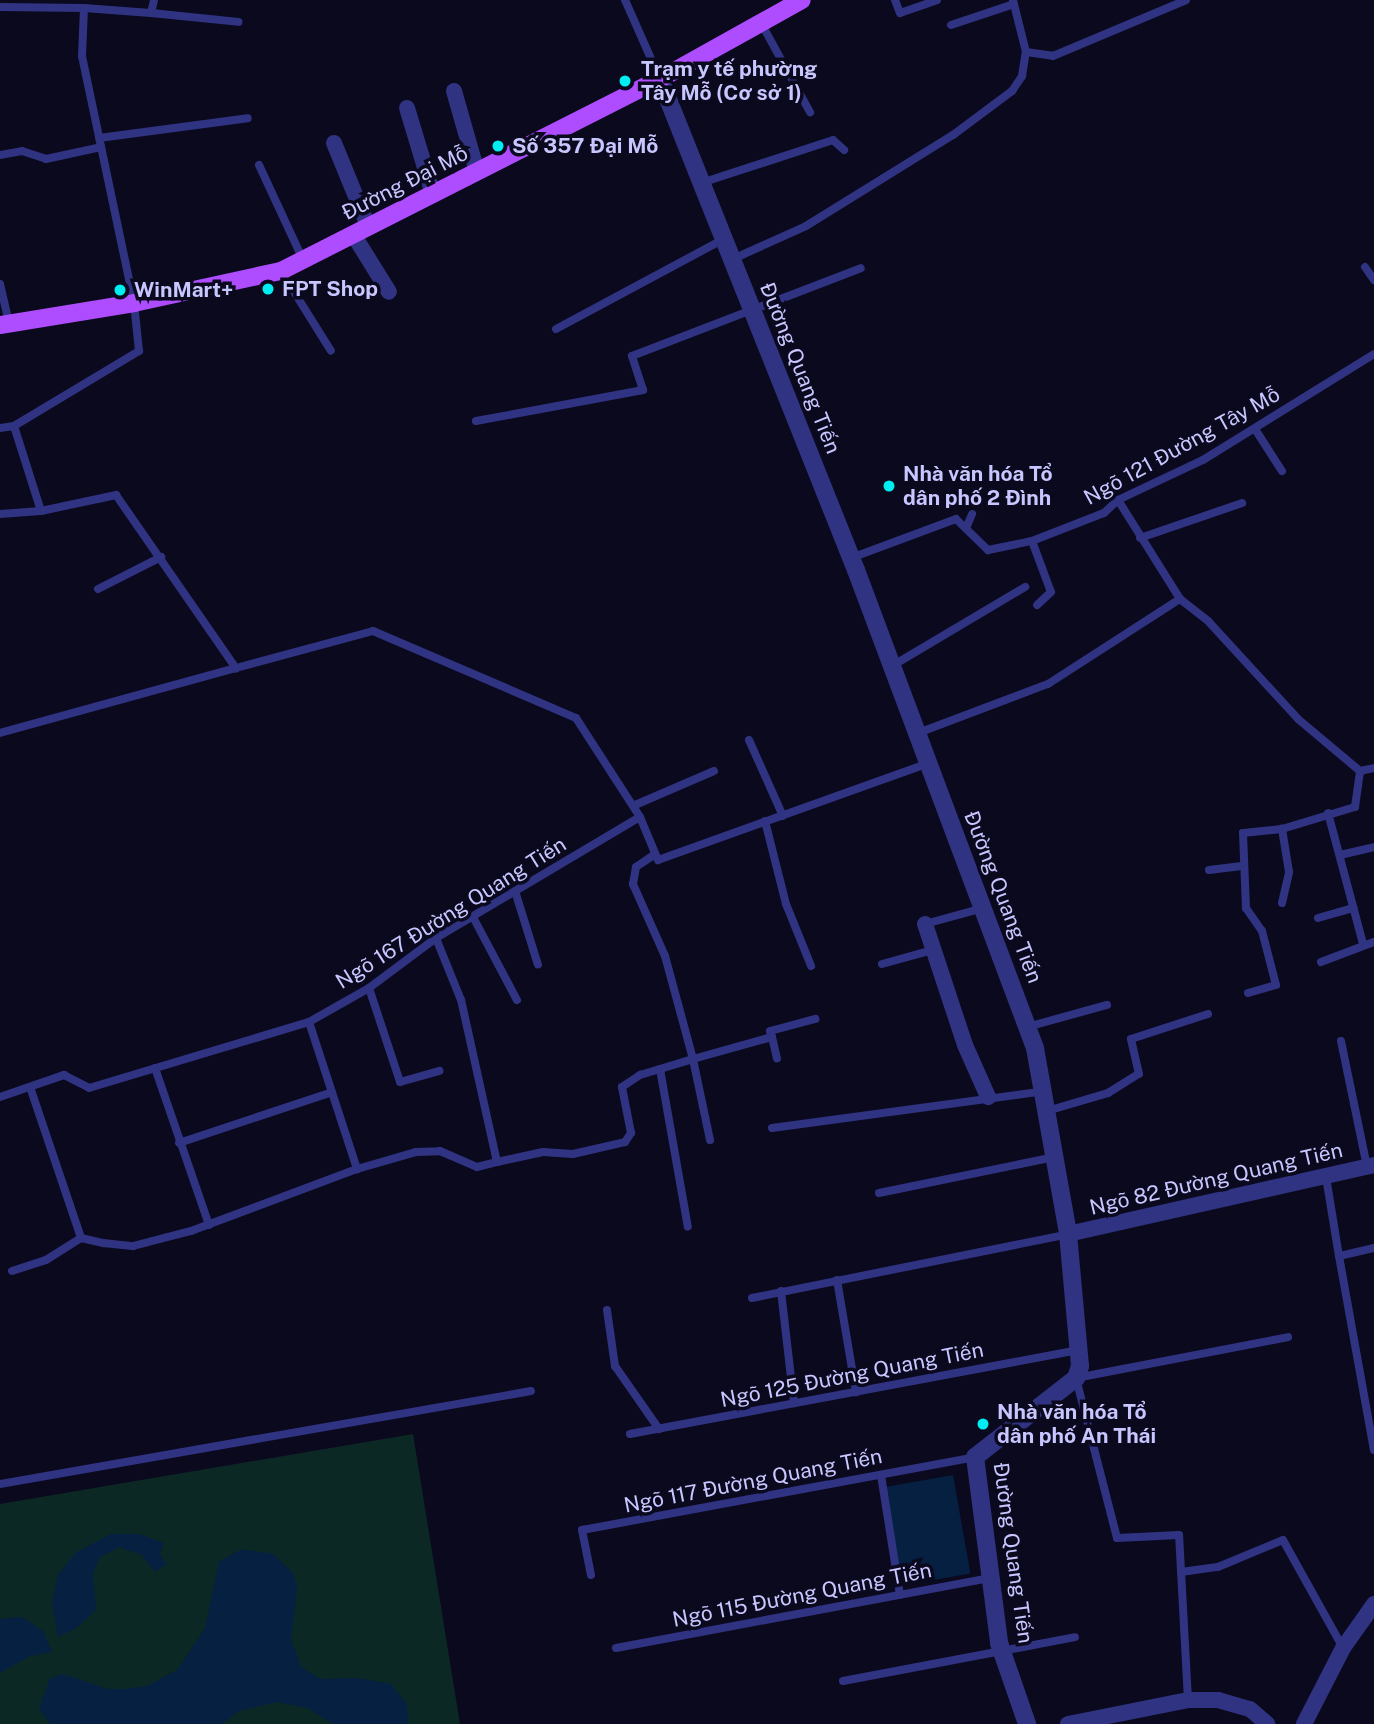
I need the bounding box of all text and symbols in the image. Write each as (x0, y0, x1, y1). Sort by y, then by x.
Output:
place label: Trạm y tế phường Tây Mỗ (Cơ sở 1) (641, 56, 818, 106)
marker: Trạm y tế phường Tây Mỗ (Cơ sở 1) (615, 71, 635, 91)
place label: Số 357 Đại Mỗ (512, 133, 658, 159)
marker: Số 357 Đại Mỗ (490, 138, 506, 154)
street label: Đường Đại Mỗ (338, 140, 472, 226)
place label: FPT Shop (282, 276, 378, 302)
place label: WinMart+ (134, 277, 233, 303)
street label: Đường Quang Tiến (754, 279, 846, 457)
marker: FPT Shop (260, 281, 276, 297)
marker: WinMart+ (112, 282, 128, 298)
street label: Ngõ 121 Đường Tây Mỗ (1080, 382, 1284, 510)
place label: Nhà văn hóa Tổ dân phố 2 Đình (903, 461, 1053, 511)
marker: Nhà văn hóa Tổ dân phố 2 Đình (881, 478, 897, 494)
street label: Đường Quang Tiến (959, 807, 1047, 987)
street label: Ngõ 167 Đường Quang Tiến (331, 832, 571, 994)
street label: Ngõ 82 Đường Quang Tiến (1087, 1138, 1345, 1220)
street label: Ngõ 125 Đường Quang Tiến (718, 1337, 986, 1413)
place label: Nhà văn hóa Tổ dân phố An Thái (997, 1399, 1156, 1449)
marker: Nhà văn hóa Tổ dân phố An Thái (975, 1416, 991, 1432)
street label: Ngõ 117 Đường Quang Tiến (622, 1444, 884, 1518)
street label: Đường Quang Tiến (988, 1461, 1038, 1645)
street label: Ngõ 115 Đường Quang Tiến (670, 1557, 934, 1633)

